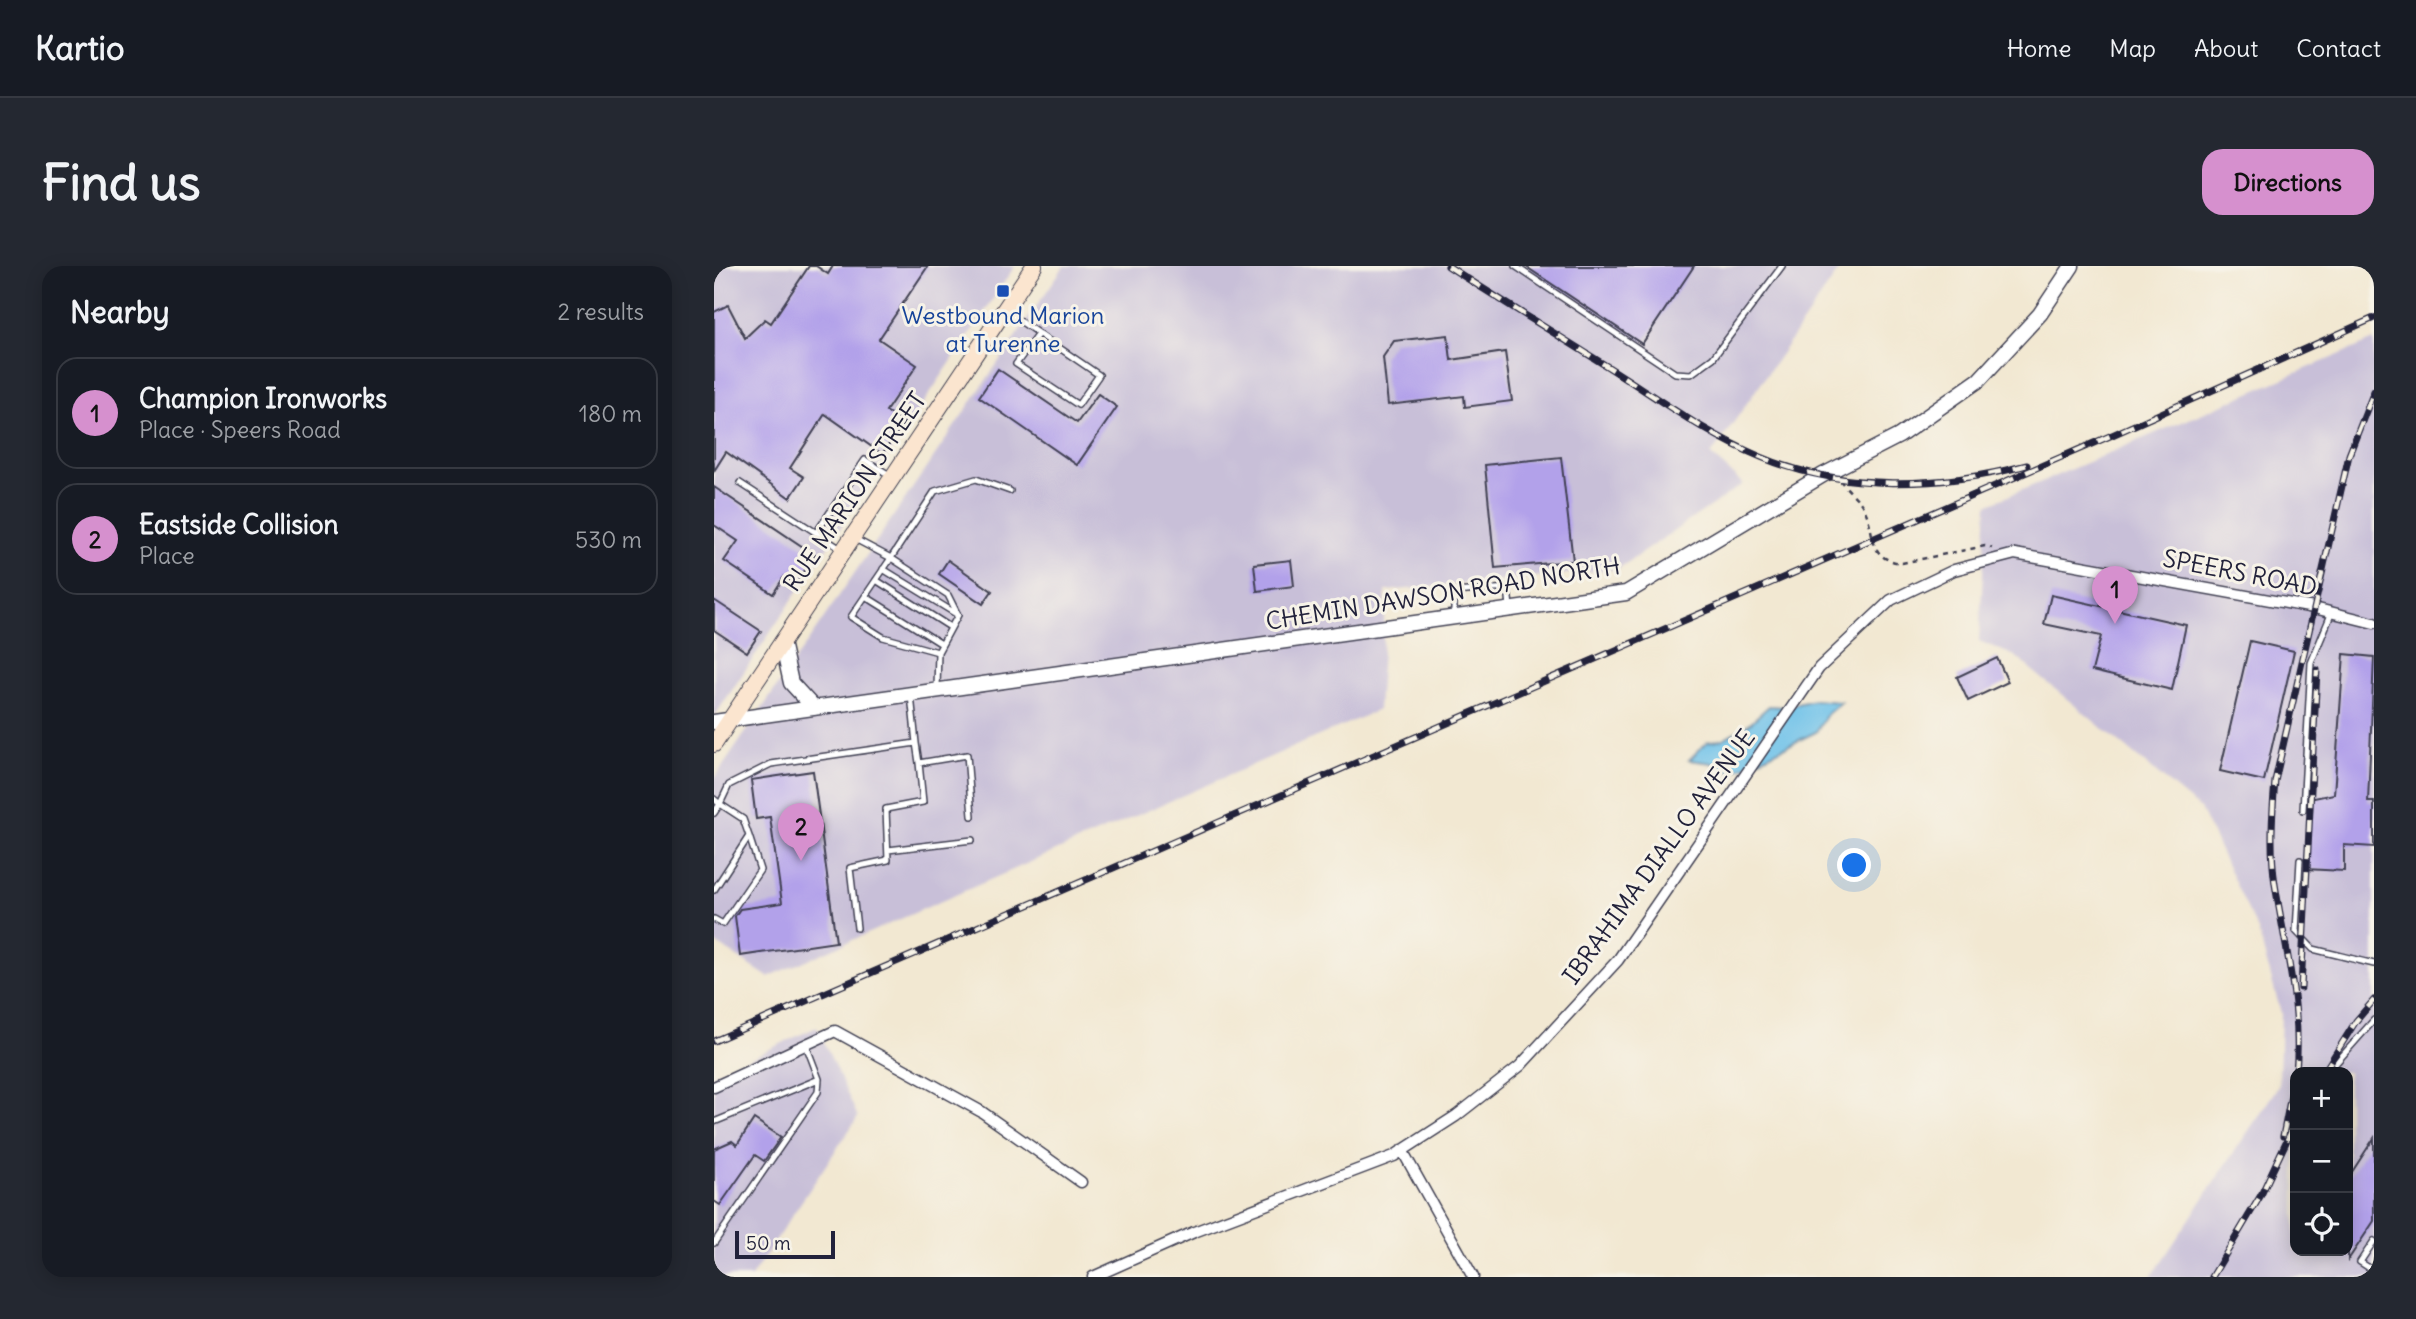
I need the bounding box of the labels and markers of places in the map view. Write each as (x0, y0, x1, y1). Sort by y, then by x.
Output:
marker: Westbound Marion at Turenne (995, 283, 1011, 299)
place label: Westbound Marion at Turenne (902, 300, 1105, 358)
pin: 1 (2092, 566, 2138, 624)
pin: 2 (778, 803, 824, 861)

